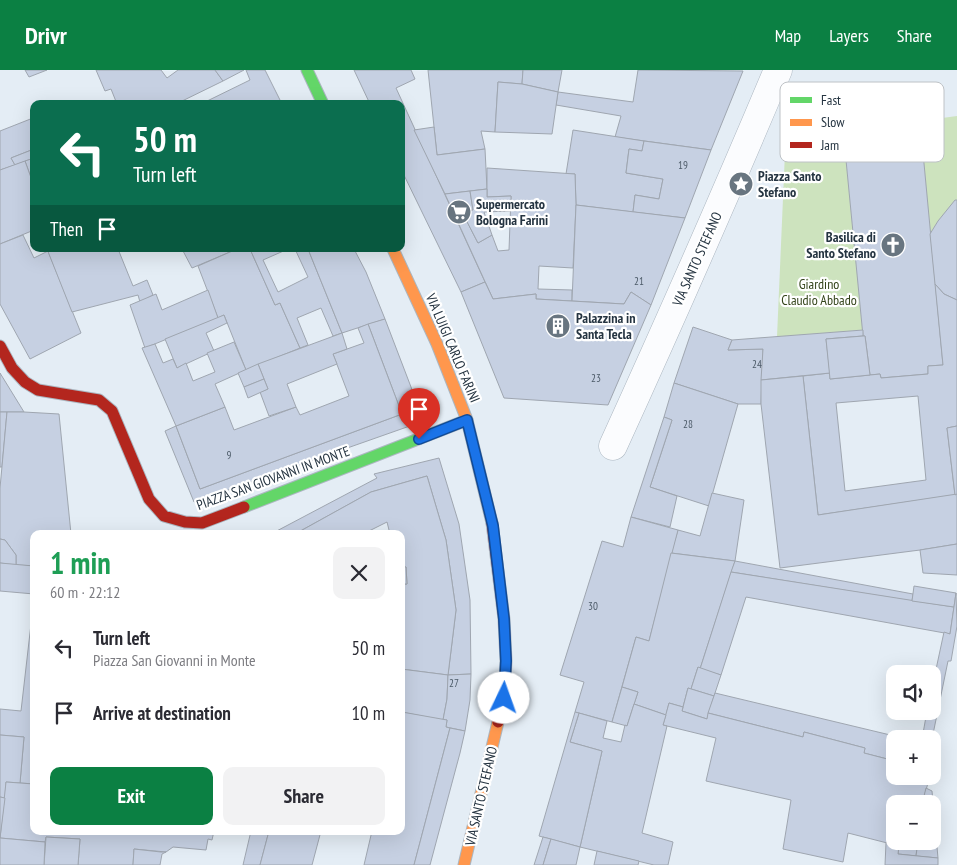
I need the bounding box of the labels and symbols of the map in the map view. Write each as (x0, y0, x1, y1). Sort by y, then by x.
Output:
legend (780, 82, 944, 162)
text: Fast (821, 91, 841, 109)
text: Slow (821, 113, 845, 131)
text: Jam (820, 136, 839, 154)
house number: 19 (678, 158, 688, 172)
place label: Piazza Santo Stefano (758, 167, 821, 201)
place icon: Piazza Santo Stefano (728, 171, 754, 197)
place label: Supermercato Bologna Farini (476, 195, 548, 229)
supermarket icon: Supermercato Bologna Farini (446, 199, 472, 225)
street label: VIA SANTO STEFANO (668, 209, 726, 310)
place label: Basilica di Santo Stefano (806, 228, 876, 262)
church icon: Basilica di Santo Stefano (880, 232, 906, 258)
house number: 21 (634, 274, 644, 288)
park label: Giardino Claudio Abbado (781, 275, 857, 309)
street label: VIA LUIGI CARLO FARINI (422, 290, 484, 405)
place label: Palazzina in Santa Tecla (576, 309, 636, 343)
building icon: Palazzina in Santa Tecla (545, 313, 571, 339)
house number: 24 (752, 357, 762, 371)
house number: 23 (591, 371, 601, 385)
pin (398, 388, 440, 439)
house number: 28 (683, 417, 693, 431)
street label: PIAZZA SAN GIOVANNI IN MONTE (194, 442, 352, 514)
house number: 9 (227, 448, 232, 462)
house number: 30 (588, 599, 598, 613)
position arrow (477, 671, 529, 723)
house number: 27 (449, 676, 459, 690)
street label: VIA SANTO STEFANO (461, 744, 501, 848)

